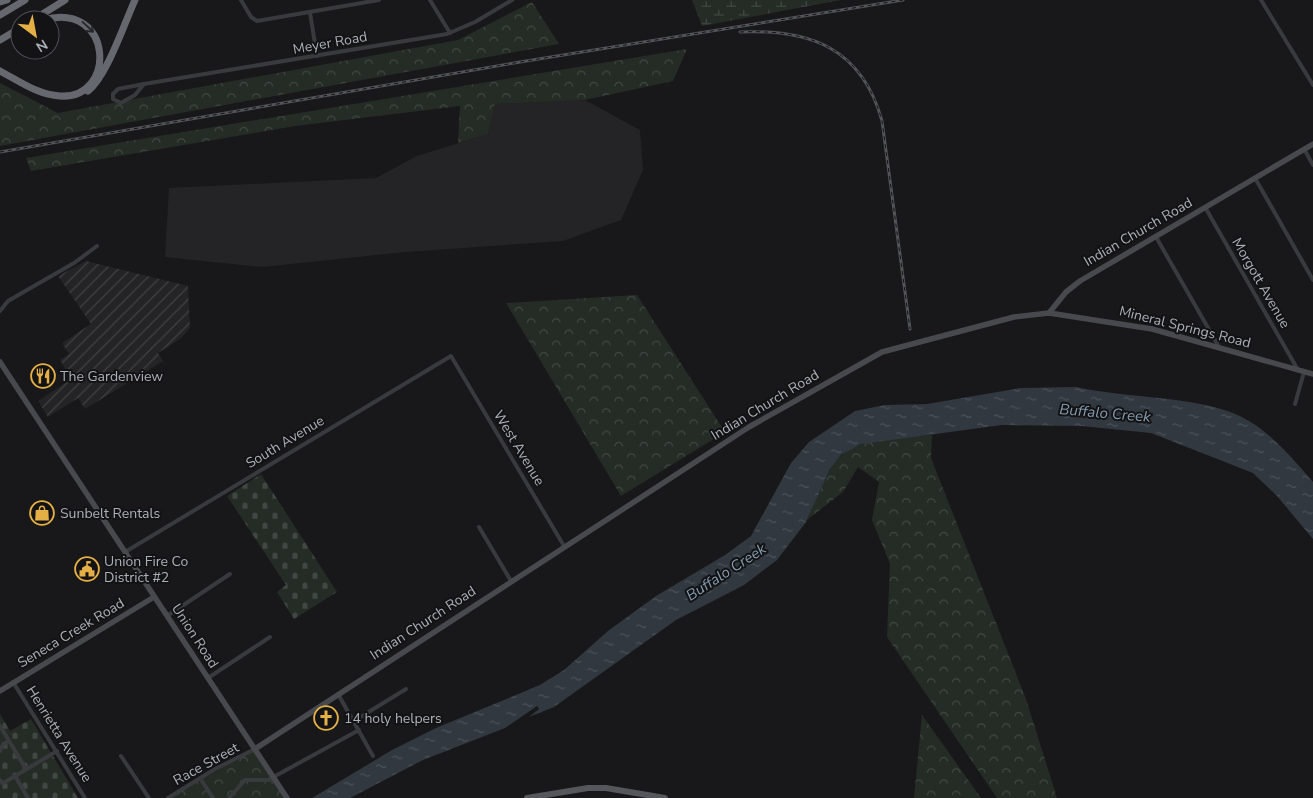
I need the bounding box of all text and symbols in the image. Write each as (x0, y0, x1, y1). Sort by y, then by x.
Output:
north arrow (10, 10, 60, 60)
one-way arrow (81, 22, 94, 33)
street label: Meyer Road (291, 27, 369, 59)
text: N (32, 35, 51, 56)
street label: Indian Church Road (1080, 193, 1196, 271)
street label: Morgott Avenue (1227, 234, 1295, 332)
street label: Mineral Springs Road (1117, 301, 1253, 353)
restaurant icon: The Gardenview (30, 363, 56, 389)
street label: Indian Church Road (708, 365, 822, 445)
place label: The Gardenview (60, 367, 163, 386)
water label: Buffalo Creek (1059, 399, 1152, 427)
street label: West Avenue (489, 407, 549, 489)
street label: South Avenue (242, 411, 328, 473)
shop icon: Sunbelt Rentals (29, 500, 55, 526)
place label: Sunbelt Rentals (60, 504, 161, 523)
water label: Buffalo Creek (682, 538, 770, 605)
place label: Union Fire Co District #2 (104, 552, 189, 587)
public building icon: Union Fire Co District #2 (74, 556, 100, 582)
street label: Indian Church Road (366, 582, 480, 664)
street label: Seneca Creek Road (14, 594, 128, 672)
street label: Union Road (167, 600, 223, 672)
street label: Henrietta Avenue (22, 682, 96, 786)
church icon: 14 holy helpers (313, 705, 339, 731)
place label: 14 holy helpers (344, 709, 442, 728)
street label: Race Street (170, 738, 242, 790)

